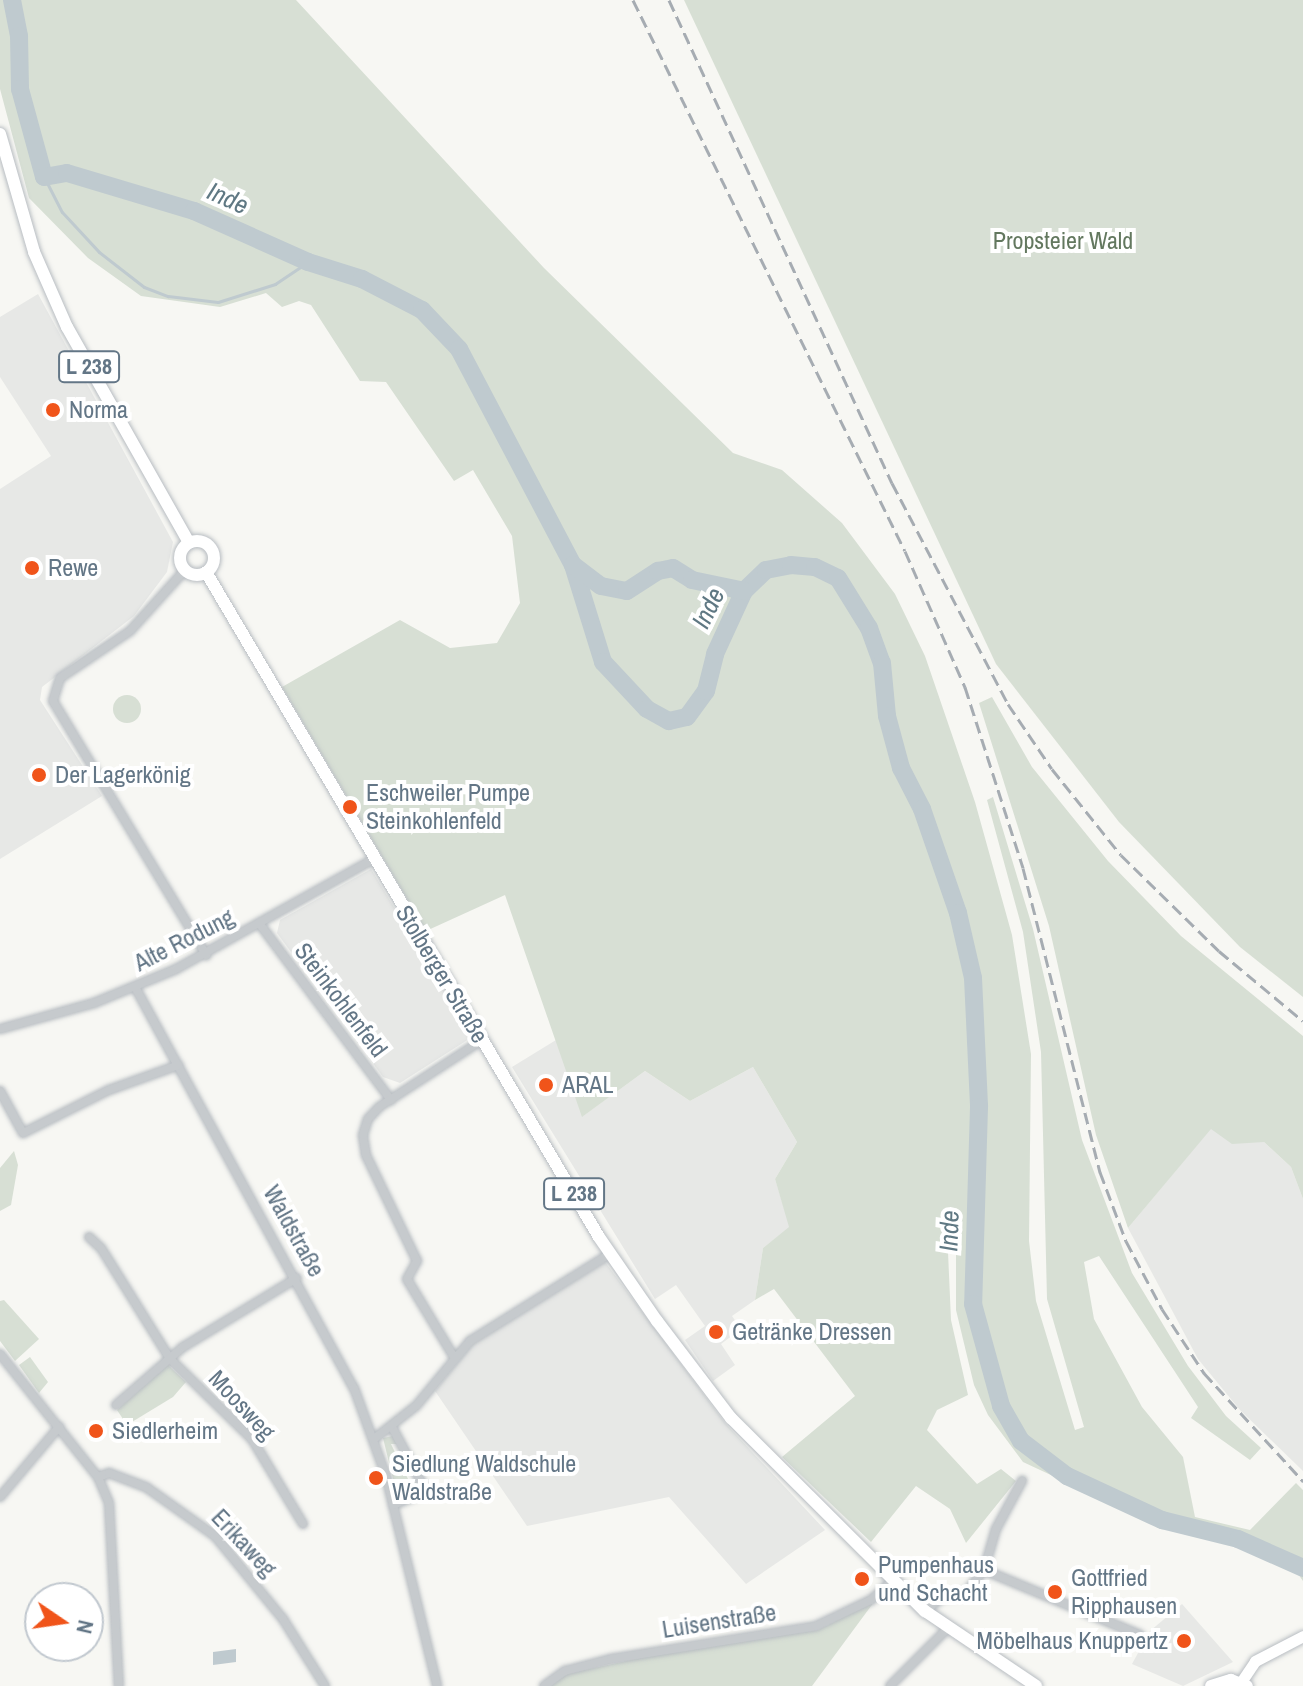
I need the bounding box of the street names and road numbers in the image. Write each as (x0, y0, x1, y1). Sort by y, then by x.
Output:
road number: L 238 (57, 349, 121, 385)
street label: Stolberger Straße (390, 900, 494, 1048)
street label: Alte Rodung (129, 903, 239, 977)
street label: Steinkohlenfeld (289, 937, 393, 1063)
road number: L 238 (542, 1176, 606, 1212)
street label: Waldstraße (257, 1180, 331, 1282)
street label: Moosweg (203, 1364, 281, 1446)
street label: Erikaweg (205, 1503, 283, 1583)
street label: Luisenstraße (660, 1598, 778, 1644)

